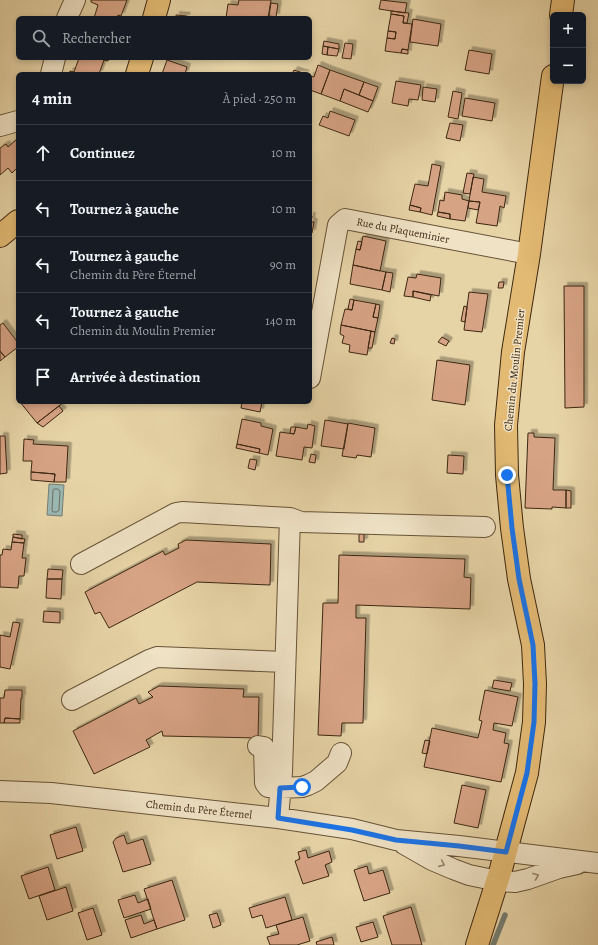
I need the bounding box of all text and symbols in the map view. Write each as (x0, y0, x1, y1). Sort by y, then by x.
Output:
map controls (550, 12, 586, 84)
button: + (550, 12, 586, 48)
search box (16, 16, 312, 60)
icon: search (30, 27, 52, 49)
text: Rechercher (62, 28, 131, 48)
button: − (550, 48, 586, 84)
text: 4 min (32, 87, 72, 110)
text: À pied · 250 m (223, 90, 296, 107)
icon: ahead (32, 142, 54, 164)
text: Continuez (70, 143, 135, 163)
text: 10 m (271, 144, 296, 161)
icon: left (32, 198, 54, 220)
text: Tournez à gauche (70, 199, 179, 219)
text: 10 m (271, 200, 296, 217)
street label: Rue du Plaqueminier (355, 214, 451, 247)
text: Tournez à gauche (70, 246, 179, 266)
icon: left (32, 254, 54, 276)
text: 90 m (270, 256, 296, 273)
text: Chemin du Père Éternel (70, 266, 196, 283)
text: Tournez à gauche (70, 302, 179, 322)
street label: Chemin du Moulin Premier (501, 308, 528, 432)
icon: left (32, 310, 54, 332)
text: 140 m (265, 312, 296, 329)
text: Chemin du Moulin Premier (70, 322, 215, 339)
icon: arrive (32, 366, 54, 388)
text: Arrivée à destination (70, 367, 201, 387)
route end (498, 466, 516, 484)
route start (293, 778, 311, 796)
street label: Chemin du Père Éternel (145, 796, 253, 823)
one-way arrow (439, 860, 446, 868)
one-way arrow (532, 873, 539, 881)

